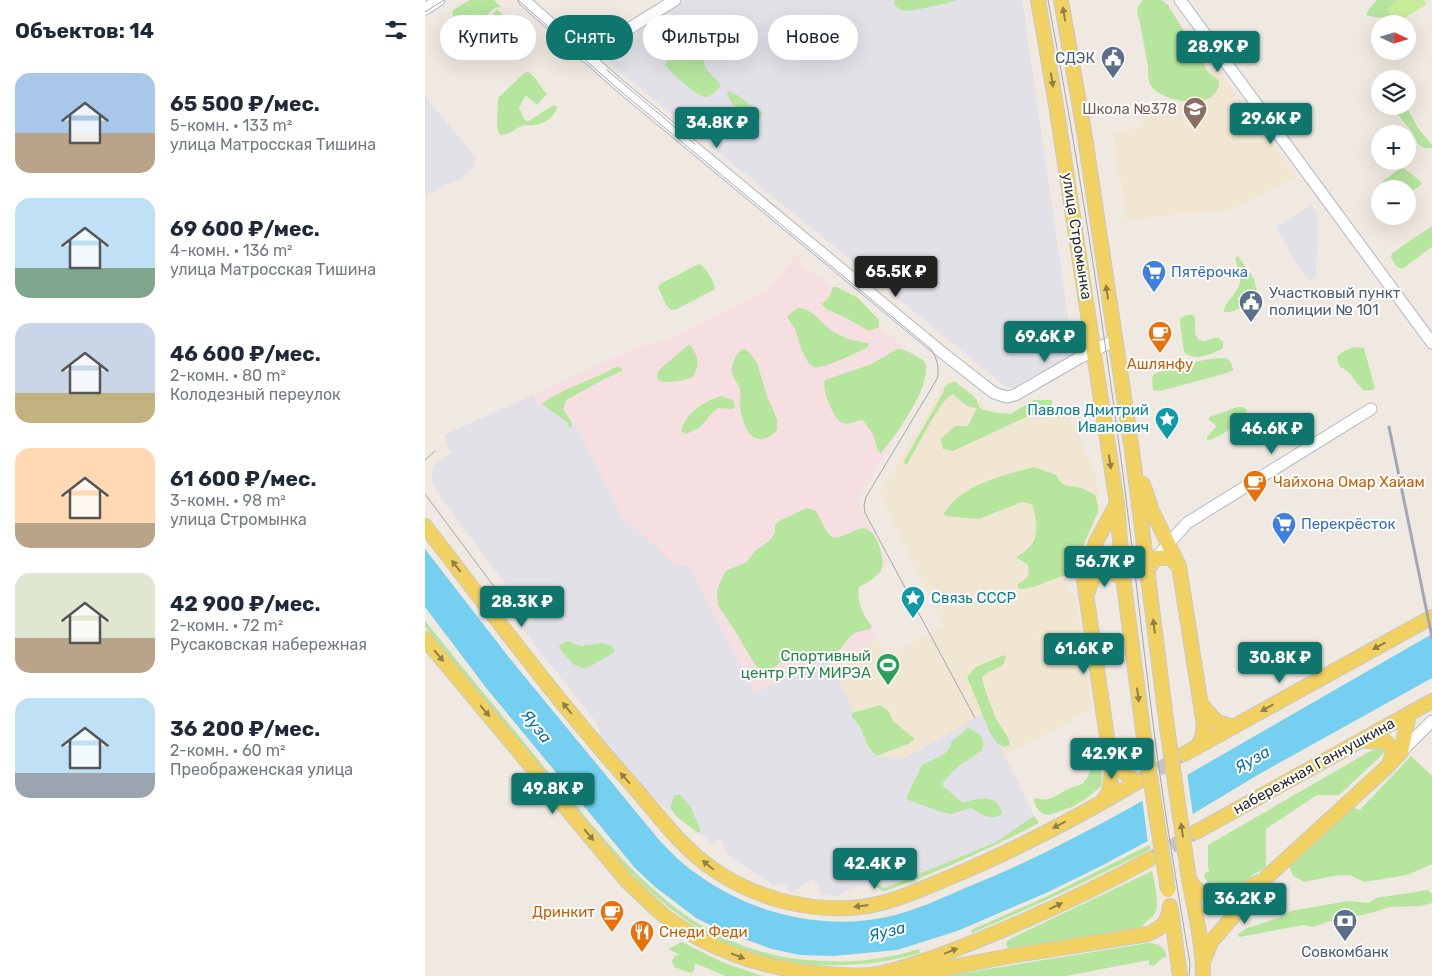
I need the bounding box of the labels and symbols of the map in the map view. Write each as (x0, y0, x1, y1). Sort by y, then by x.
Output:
one-way arrow (1059, 6, 1067, 22)
north arrow (1371, 15, 1416, 60)
pin: 28.9K ₽ (1172, 30, 1264, 73)
public building icon: СДЭК (1100, 45, 1126, 79)
place label: СДЭК (1055, 49, 1095, 67)
one-way arrow (1049, 72, 1057, 88)
school or university icon: Школа №378 (1182, 96, 1208, 130)
place label: Школа №378 (1082, 100, 1177, 118)
pin: 29.6K ₽ (1225, 102, 1317, 145)
pin: 34.8K ₽ (671, 106, 763, 149)
street label: улица Стромынка (1058, 171, 1096, 301)
pin: 65.5K ₽ (850, 256, 942, 298)
supermarket icon: Пятёрочка (1141, 259, 1167, 293)
place label: Пятёрочка (1171, 263, 1248, 281)
one-way arrow (1103, 283, 1111, 299)
place label: Участковый пункт полиции № 101 (1269, 284, 1401, 319)
public building icon: Участковый пункт полиции № 101 (1238, 289, 1264, 323)
pin: 69.6K ₽ (999, 320, 1091, 363)
cafe icon: Ашлянфу (1147, 320, 1173, 354)
place label: Ашлянфу (1127, 355, 1193, 373)
place label: Павлов Дмитрий Иванович (1027, 401, 1149, 436)
place icon: Павлов Дмитрий Иванович (1154, 406, 1180, 440)
pin: 46.6K ₽ (1226, 412, 1318, 455)
one-way arrow (1107, 455, 1115, 471)
cafe icon: Чайхона Омар Хайам (1242, 469, 1268, 503)
place label: Чайхона Омар Хайам (1273, 473, 1425, 491)
supermarket icon: Перекрёсток (1271, 511, 1297, 545)
place label: Перекрёсток (1301, 515, 1395, 533)
pin: 56.7K ₽ (1059, 546, 1151, 588)
one-way arrow (451, 559, 461, 573)
place icon: Связь СССР (900, 585, 926, 619)
pin: 28.3K ₽ (476, 586, 568, 628)
place label: Связь СССР (931, 589, 1016, 607)
one-way arrow (1150, 618, 1158, 634)
pin: 61.6K ₽ (1038, 632, 1130, 675)
one-way arrow (1372, 641, 1386, 650)
pin: 30.8K ₽ (1234, 642, 1326, 684)
place label: Спортивный центр РТУ МИРЭА (741, 647, 871, 682)
one-way arrow (434, 650, 445, 663)
sports icon: Спортивный центр РТУ МИРЭА (875, 652, 901, 686)
one-way arrow (1134, 687, 1142, 703)
one-way arrow (561, 702, 572, 715)
one-way arrow (479, 704, 490, 717)
one-way arrow (1259, 704, 1274, 712)
water label: Яуза (518, 706, 556, 747)
street label: набережная Ганнушкина (1230, 714, 1398, 818)
pin: 42.9K ₽ (1066, 738, 1158, 780)
water label: Яуза (1231, 742, 1273, 777)
pin: 49.8K ₽ (507, 772, 599, 815)
one-way arrow (620, 772, 631, 784)
one-way arrow (1051, 821, 1066, 829)
one-way arrow (1178, 822, 1186, 838)
one-way arrow (583, 829, 594, 842)
pin: 42.4K ₽ (829, 848, 921, 890)
one-way arrow (701, 859, 714, 870)
pin: 36.2K ₽ (1199, 882, 1291, 925)
cafe icon: Дринкит (599, 899, 625, 933)
one-way arrow (852, 902, 868, 910)
one-way arrow (1049, 902, 1063, 910)
place label: Дринкит (532, 903, 595, 921)
bank icon: Совкомбанк (1332, 908, 1358, 942)
water label: Яуза (867, 918, 907, 945)
restaurant icon: Снеди Феди (629, 919, 655, 953)
place label: Снеди Феди (659, 923, 748, 941)
place label: Совкомбанк (1301, 943, 1389, 961)
one-way arrow (944, 947, 959, 955)
one-way arrow (731, 953, 746, 960)

